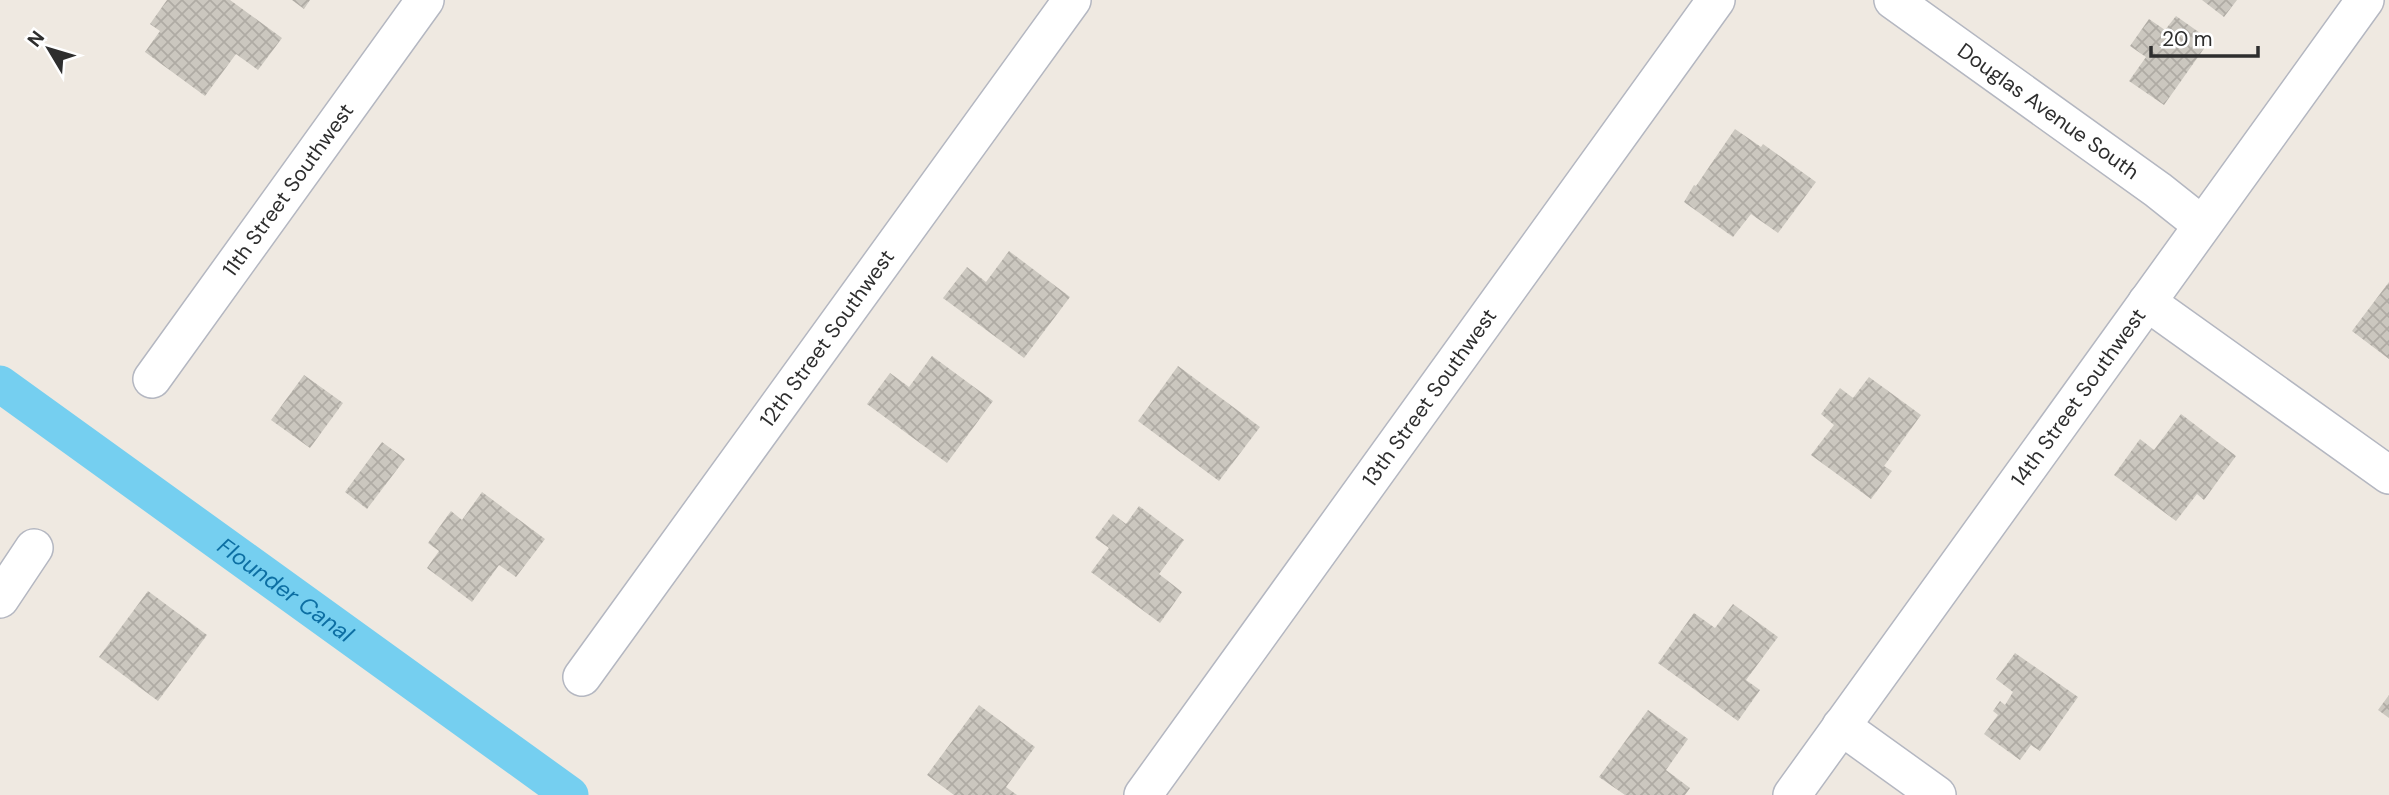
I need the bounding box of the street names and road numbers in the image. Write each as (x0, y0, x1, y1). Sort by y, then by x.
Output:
street label: Douglas Avenue South (1952, 37, 2145, 186)
street label: 11th Street Southwest (216, 98, 360, 282)
street label: 12th Street Southwest (753, 244, 901, 433)
street label: 13th Street Southwest (1356, 303, 1503, 492)
street label: 14th Street Southwest (2005, 303, 2152, 492)

